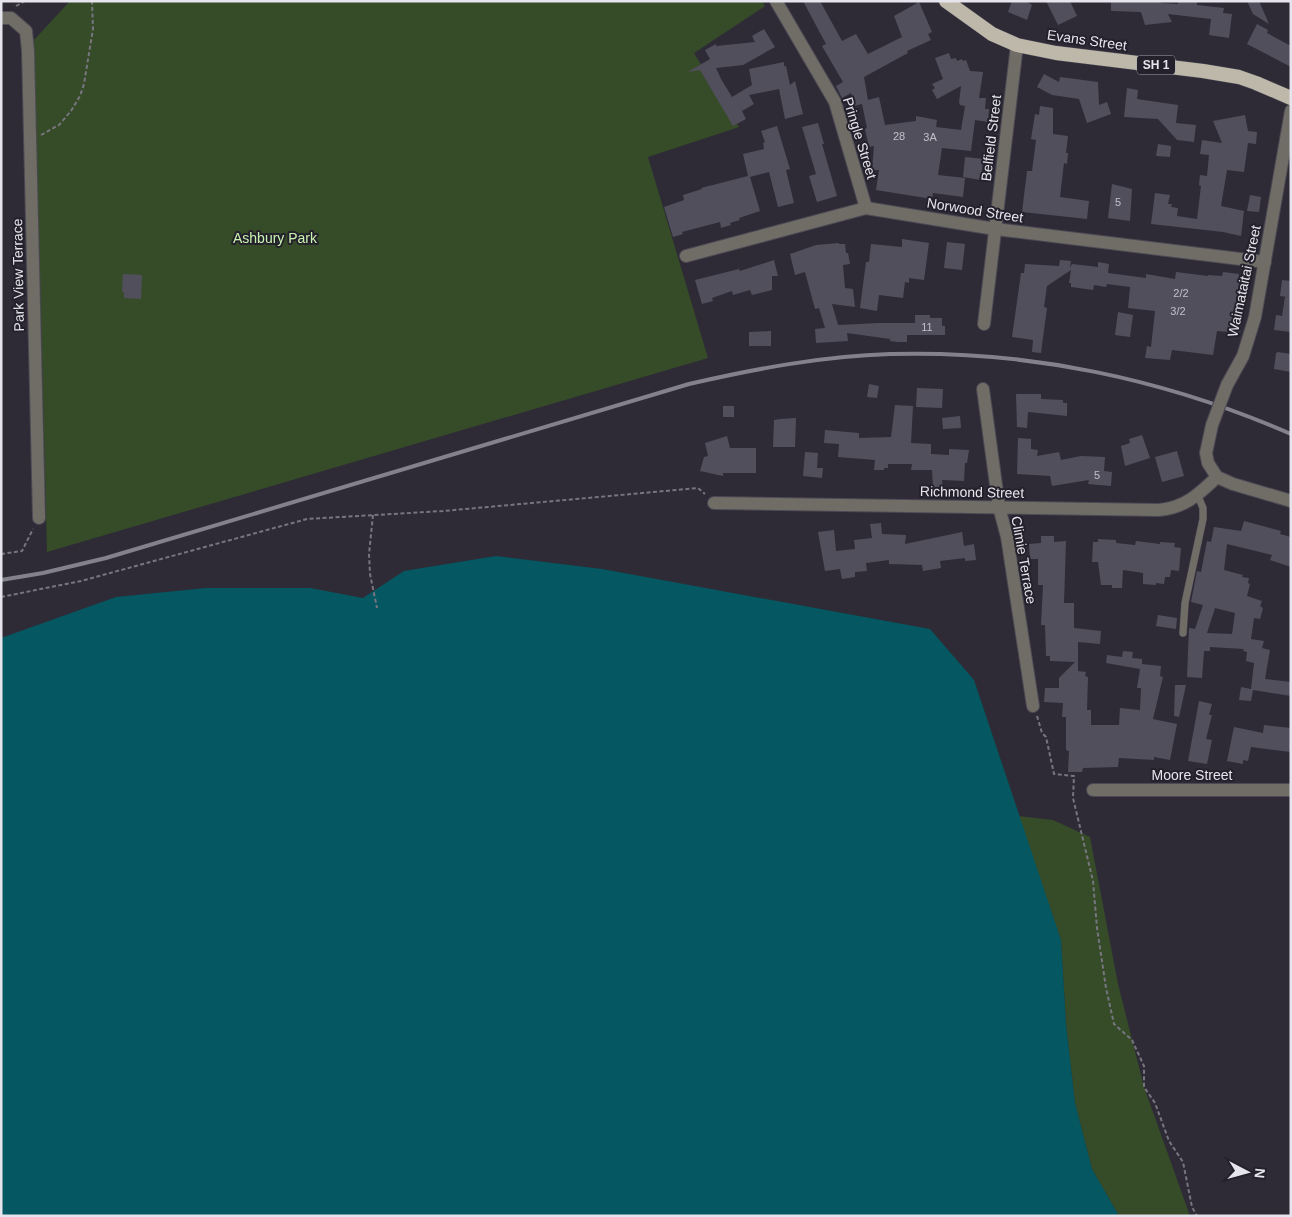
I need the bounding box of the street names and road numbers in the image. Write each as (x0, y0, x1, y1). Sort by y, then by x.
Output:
street label: Evans Street (1046, 27, 1128, 54)
road number: SH 1 (1137, 56, 1175, 74)
street label: Belfield Street (978, 94, 1004, 182)
street label: Pringle Street (840, 95, 880, 181)
street label: Norwood Street (926, 194, 1024, 226)
street label: Park View Terrace (9, 218, 27, 332)
street label: Waimataitai Street (1224, 224, 1264, 338)
street label: Richmond Street (920, 483, 1024, 501)
street label: Climie Terrace (1008, 515, 1040, 606)
street label: Moore Street (1152, 767, 1233, 783)

